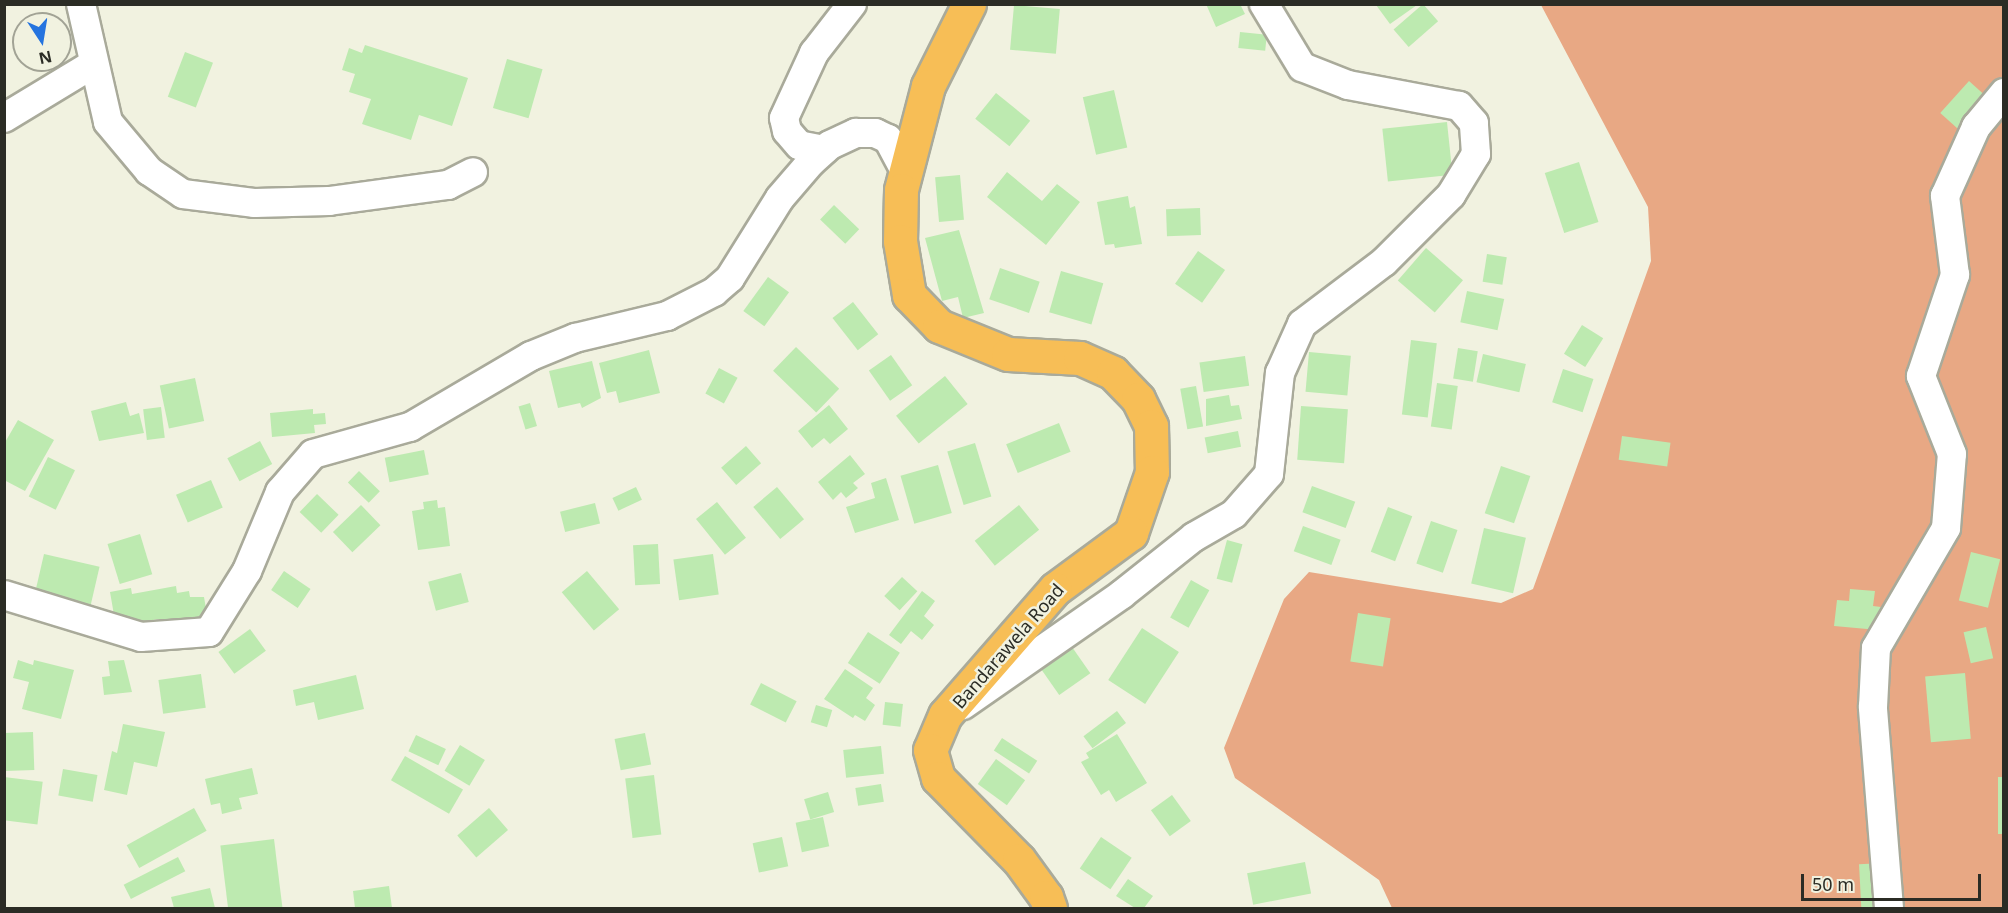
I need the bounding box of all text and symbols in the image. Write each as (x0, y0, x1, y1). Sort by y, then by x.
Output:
north arrow (12, 12, 72, 72)
text: N (37, 46, 54, 70)
street label: Bandarawela Road (948, 579, 1068, 713)
scale bar (1804, 862, 1984, 900)
text: 50 m (1812, 872, 1854, 896)

